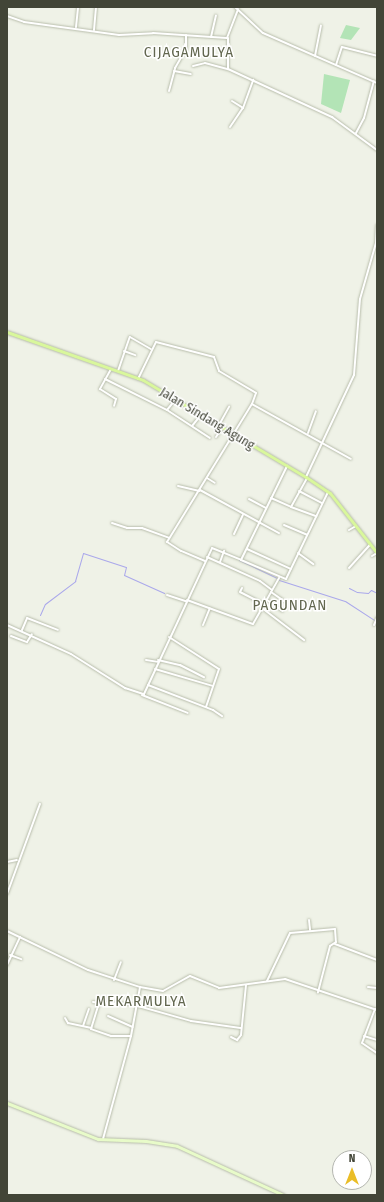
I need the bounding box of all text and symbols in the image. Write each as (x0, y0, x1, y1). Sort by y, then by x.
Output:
district label: CIJAGAMULYA (144, 44, 234, 62)
street label: Jalan Sindang Agung (157, 385, 257, 453)
district label: PAGUNDAN (253, 597, 327, 615)
district label: MEKARMULYA (95, 993, 187, 1011)
north arrow (332, 1150, 372, 1190)
text: N (349, 1152, 355, 1165)

